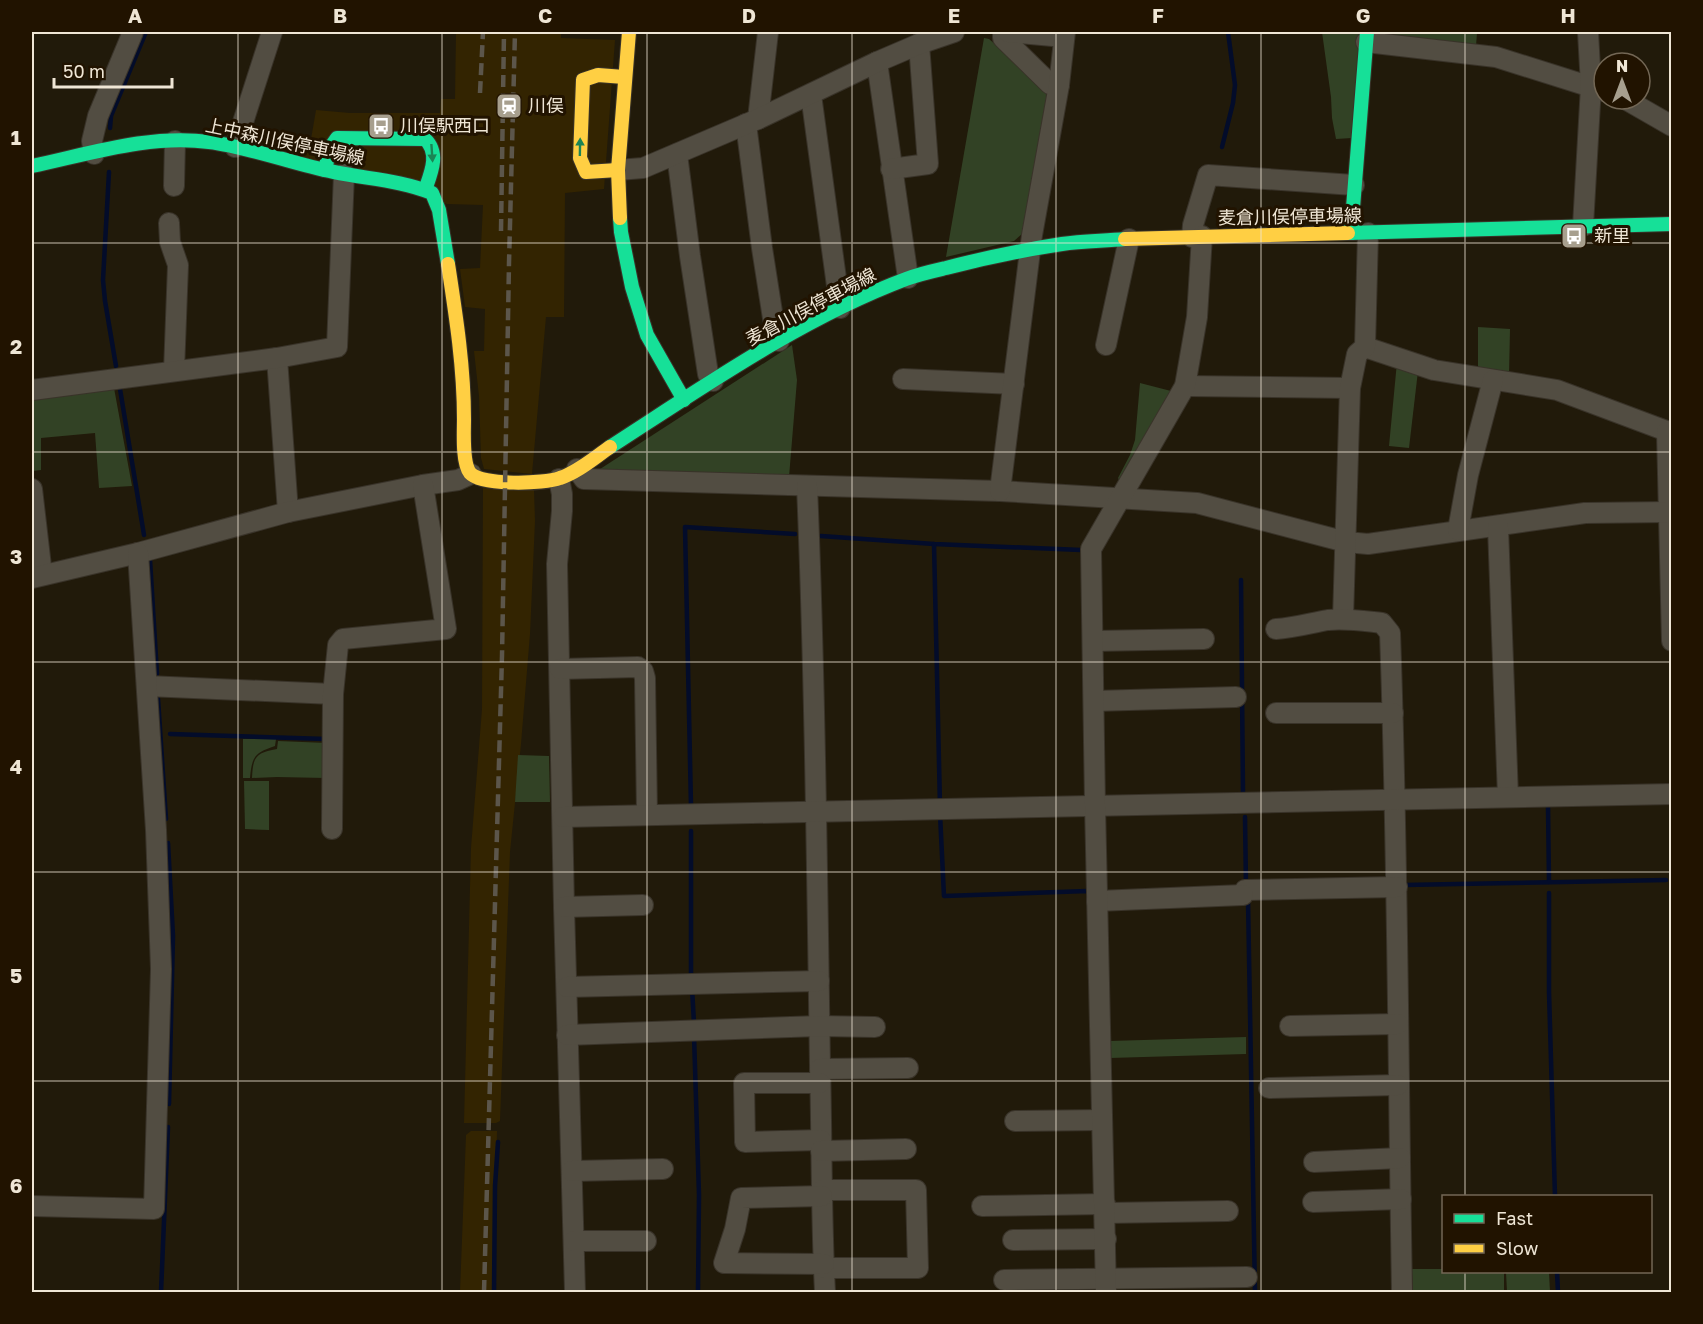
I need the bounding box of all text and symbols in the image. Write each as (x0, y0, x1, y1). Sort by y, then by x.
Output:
text: A (128, 3, 142, 27)
text: B (333, 3, 347, 27)
text: C (538, 3, 552, 27)
text: D (742, 3, 756, 27)
text: E (948, 3, 960, 27)
text: F (1152, 3, 1164, 27)
text: G (1356, 3, 1370, 27)
text: H (1560, 3, 1576, 27)
scale bar (54, 51, 172, 89)
north arrow (1592, 51, 1652, 111)
text: N (1616, 56, 1628, 76)
text: 50 m (63, 60, 105, 82)
station icon: 川俣 (494, 91, 524, 121)
place label: 川俣 (528, 94, 564, 116)
bus stop icon: 川俣駅西口 (366, 111, 396, 141)
street label: 上中森川俣停車場線 (204, 113, 367, 169)
place label: 川俣駅西口 (400, 114, 490, 136)
text: 1 (11, 125, 21, 149)
one-way arrow (576, 137, 585, 156)
one-way arrow (427, 144, 437, 163)
street label: 麦倉川俣停車場線 (1218, 204, 1362, 228)
bus stop icon: 新里 (1559, 221, 1589, 251)
place label: 新里 (1594, 224, 1630, 246)
street label: 麦倉川俣停車場線 (742, 263, 879, 350)
text: 2 (10, 334, 22, 358)
text: 3 (10, 544, 22, 568)
text: 4 (10, 754, 22, 778)
text: 5 (10, 963, 22, 987)
text: 6 (10, 1173, 22, 1197)
legend (1442, 1195, 1652, 1273)
text: Fast (1496, 1207, 1533, 1229)
text: Slow (1496, 1237, 1539, 1259)

